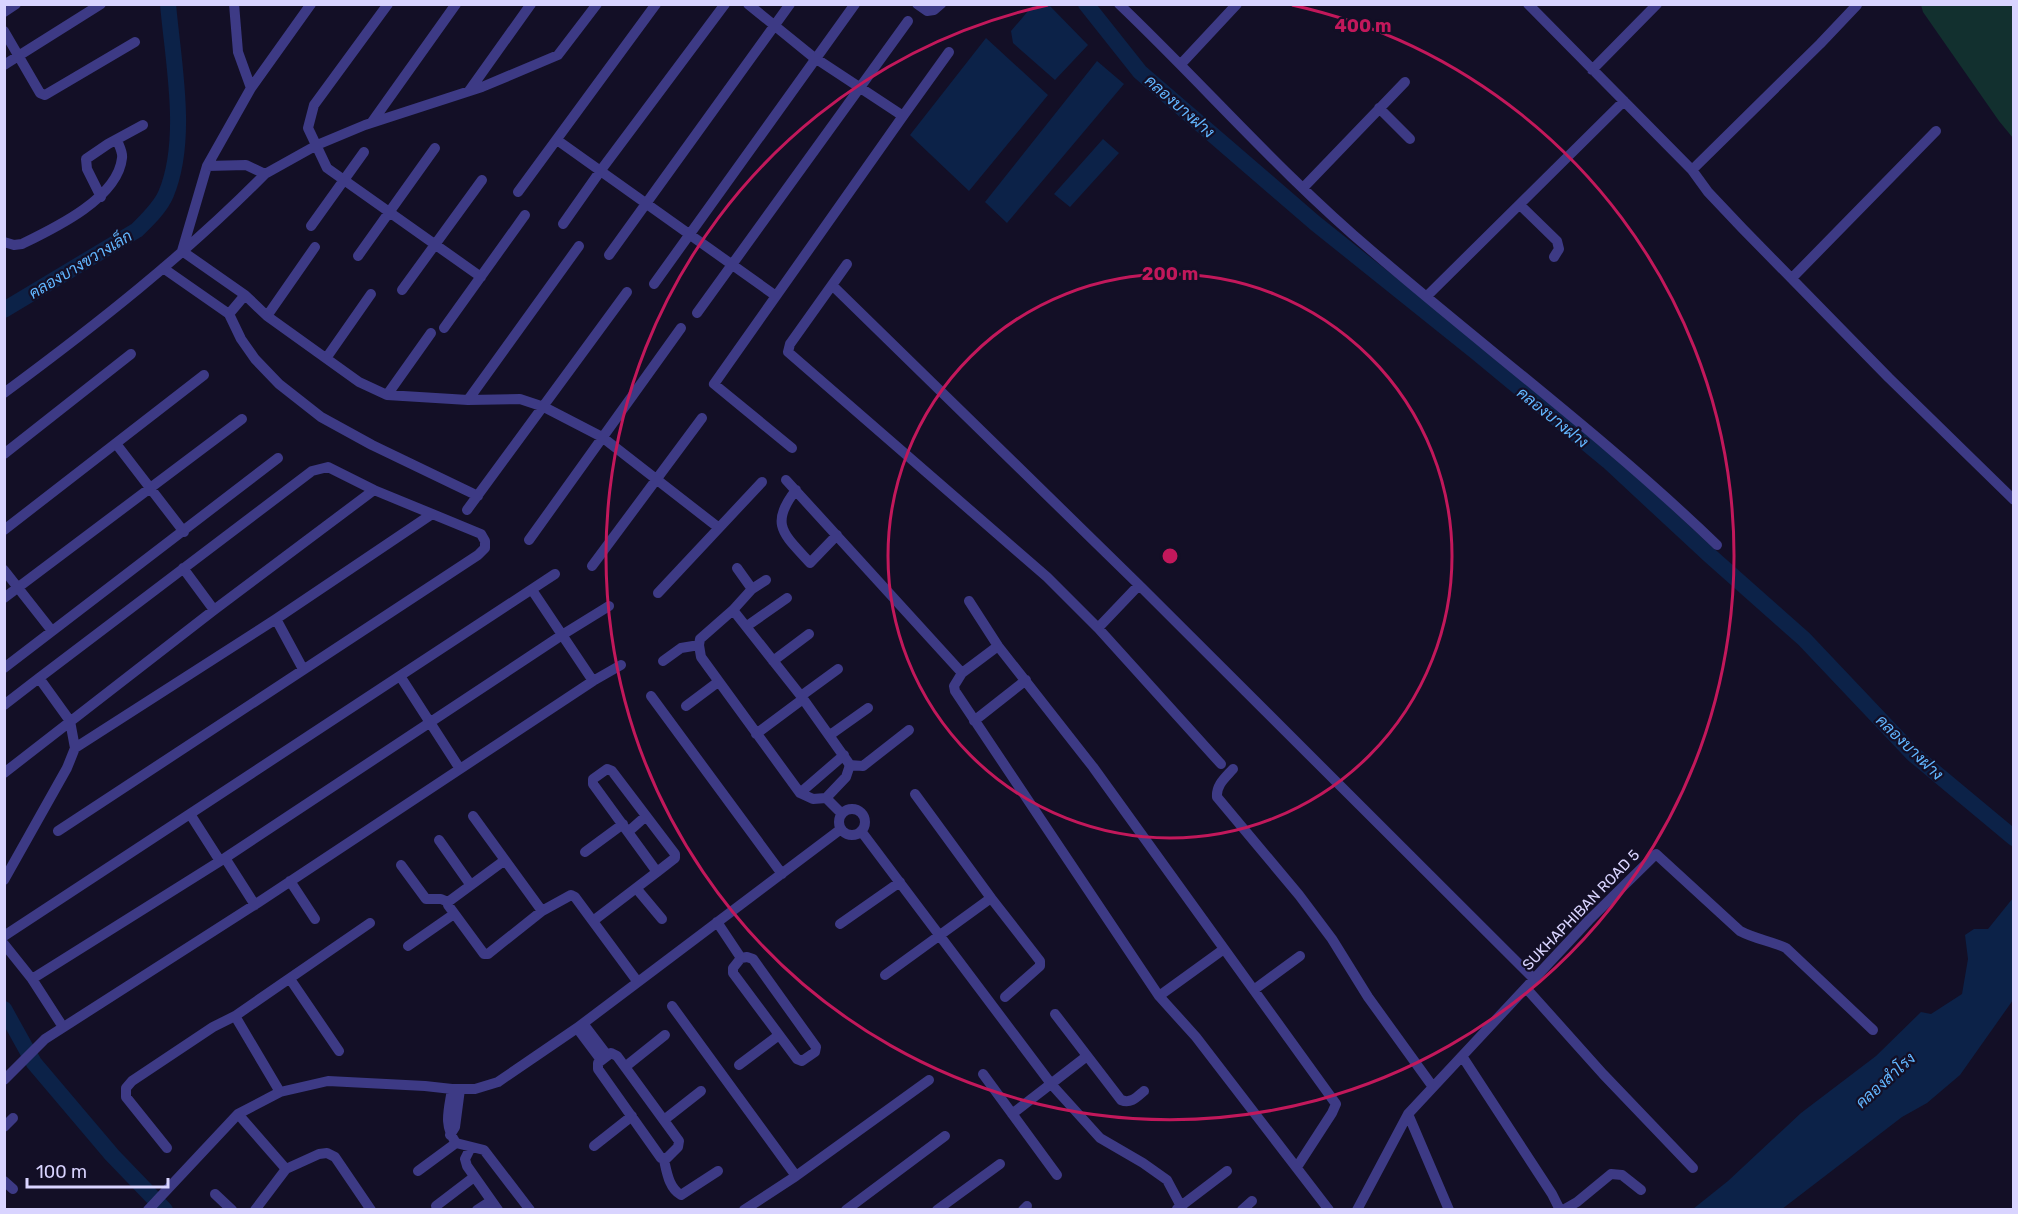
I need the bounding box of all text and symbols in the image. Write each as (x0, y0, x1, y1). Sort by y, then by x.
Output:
text: 400 m (1334, 15, 1392, 37)
water label: คลองบางฝาง (1141, 71, 1218, 142)
water label: คลองบางขวางเล็ก (23, 223, 135, 303)
text: 200 m (1142, 263, 1198, 285)
water label: คลองบางฝาง (1513, 383, 1592, 452)
centre of rings (1160, 546, 1180, 566)
water label: คลองบางฝาง (1872, 711, 1947, 784)
street label: SUKHAPHIBAN ROAD 5 (1519, 846, 1643, 974)
water label: คลองสำโรง (1850, 1047, 1919, 1112)
scale bar (27, 1151, 168, 1189)
text: 100 m (36, 1161, 87, 1183)

